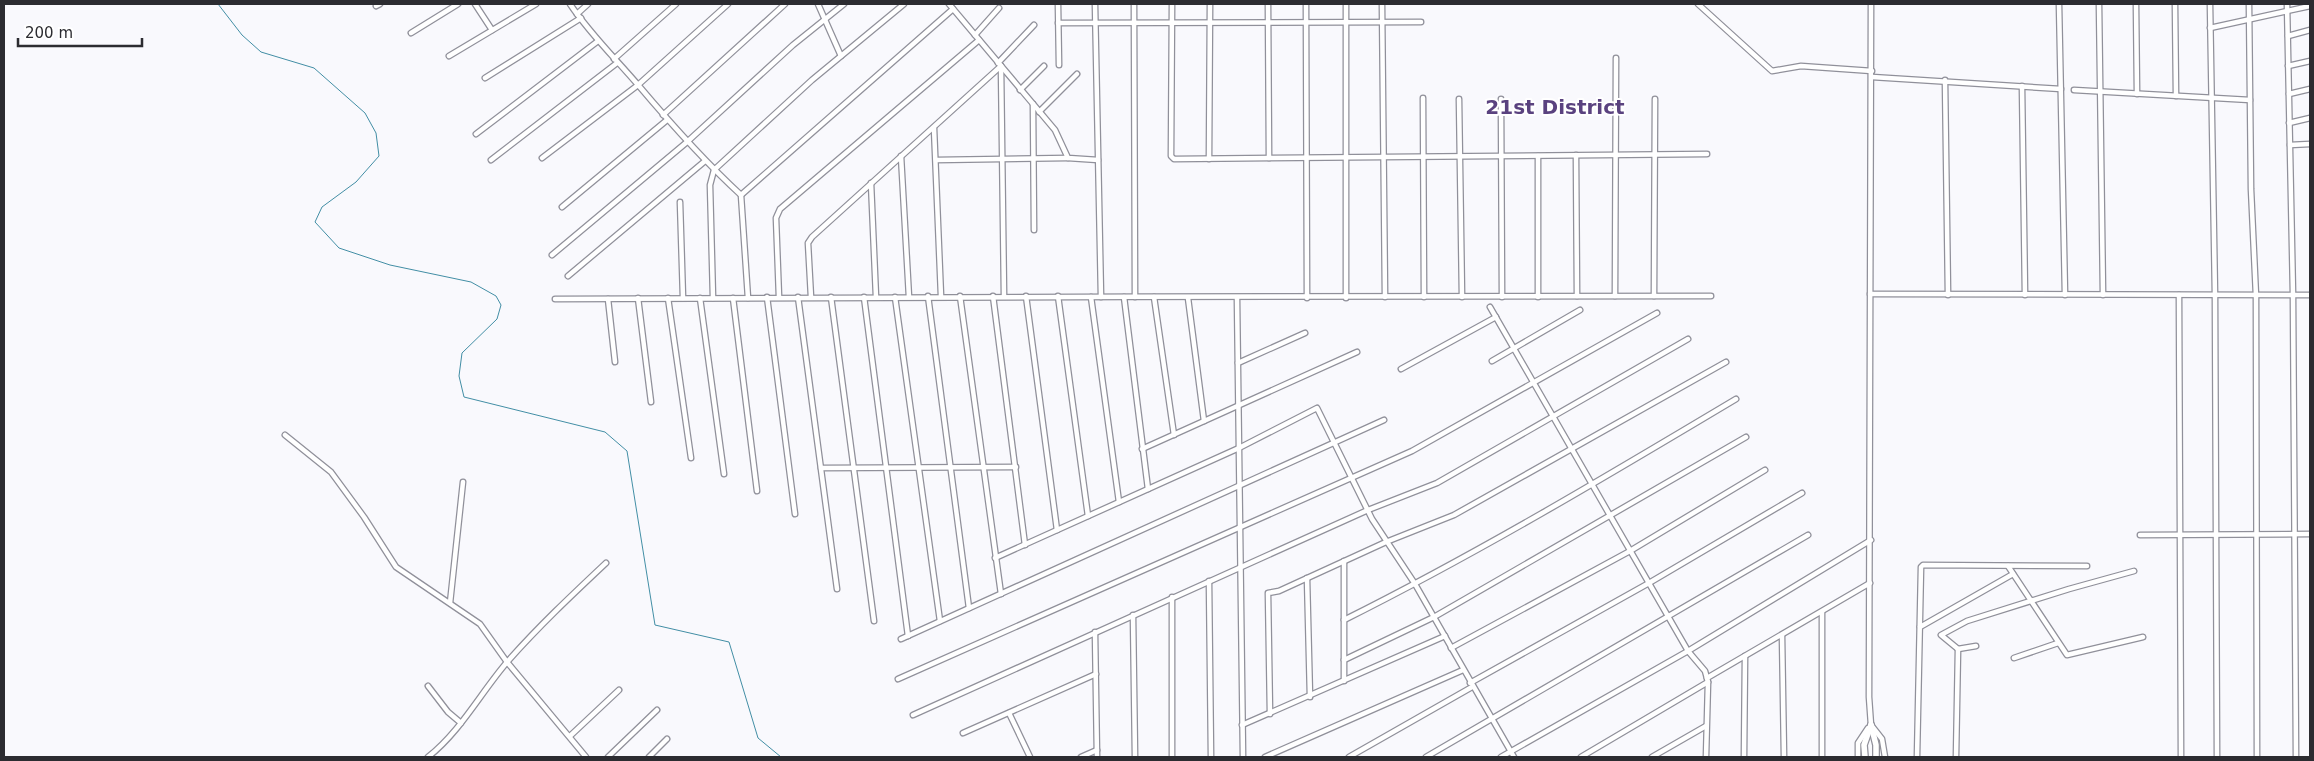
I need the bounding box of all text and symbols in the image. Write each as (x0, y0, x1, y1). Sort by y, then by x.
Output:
scale bar (18, 15, 141, 47)
text: 200 m (25, 24, 73, 42)
district label: 21st District (1485, 95, 1625, 119)

